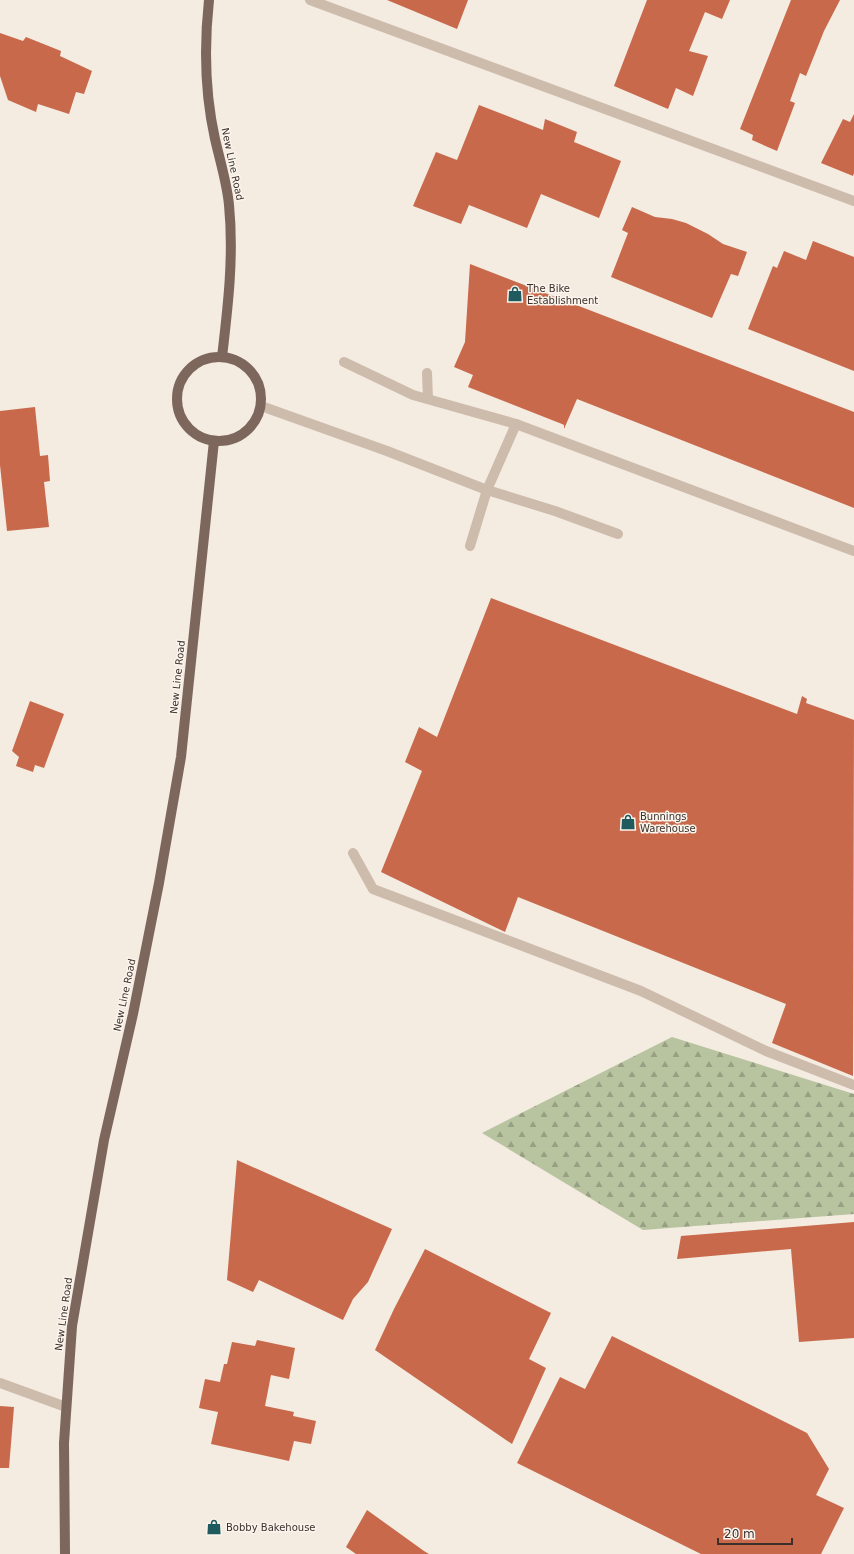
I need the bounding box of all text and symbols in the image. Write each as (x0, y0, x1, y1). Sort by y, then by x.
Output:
street label: New Line Road (219, 127, 246, 201)
place label: The Bike Establishment (526, 283, 598, 306)
shop icon: The Bike Establishment (506, 285, 524, 303)
street label: New Line Road (168, 640, 187, 714)
place label: Bunnings Warehouse (640, 811, 696, 834)
shop icon: Bunnings Warehouse (619, 813, 637, 831)
street label: New Line Road (111, 958, 138, 1032)
street label: New Line Road (53, 1277, 74, 1352)
shop icon: Bobby Bakehouse (205, 1518, 223, 1536)
scale bar (718, 1520, 792, 1546)
place label: Bobby Bakehouse (226, 1522, 316, 1533)
text: 20 m (724, 1527, 755, 1541)

